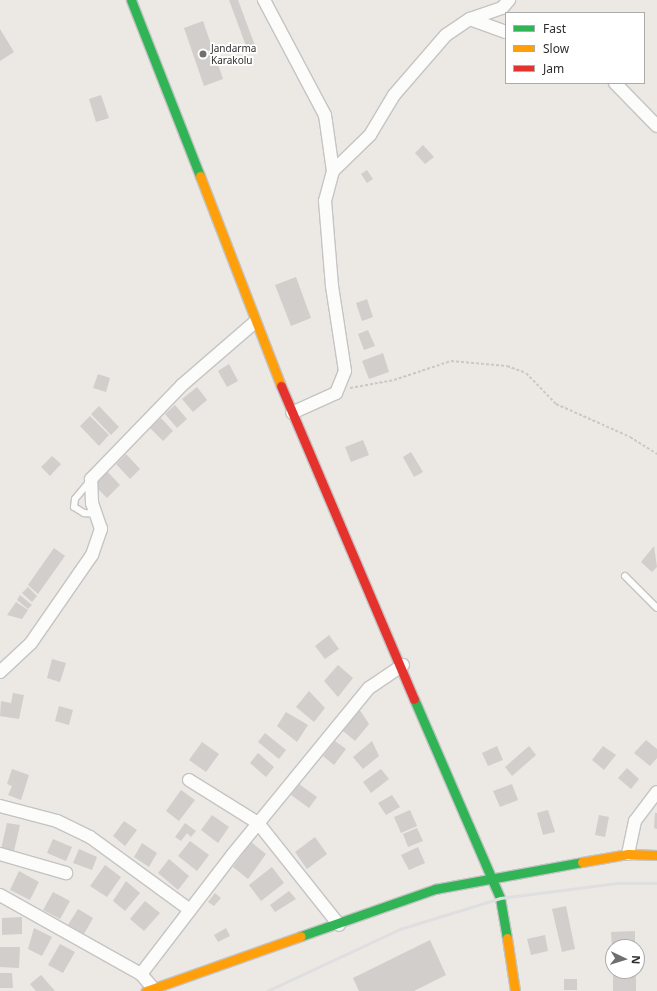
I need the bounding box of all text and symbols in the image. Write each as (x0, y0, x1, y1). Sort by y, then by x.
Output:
legend (505, 12, 645, 84)
text: Fast (543, 20, 566, 37)
text: Slow (543, 40, 569, 57)
place label: Jandarma Karakolu (211, 42, 256, 66)
marker: Jandarma Karakolu (198, 49, 208, 59)
text: Jam (543, 60, 564, 77)
north arrow (605, 939, 645, 979)
text: N (629, 955, 644, 965)

